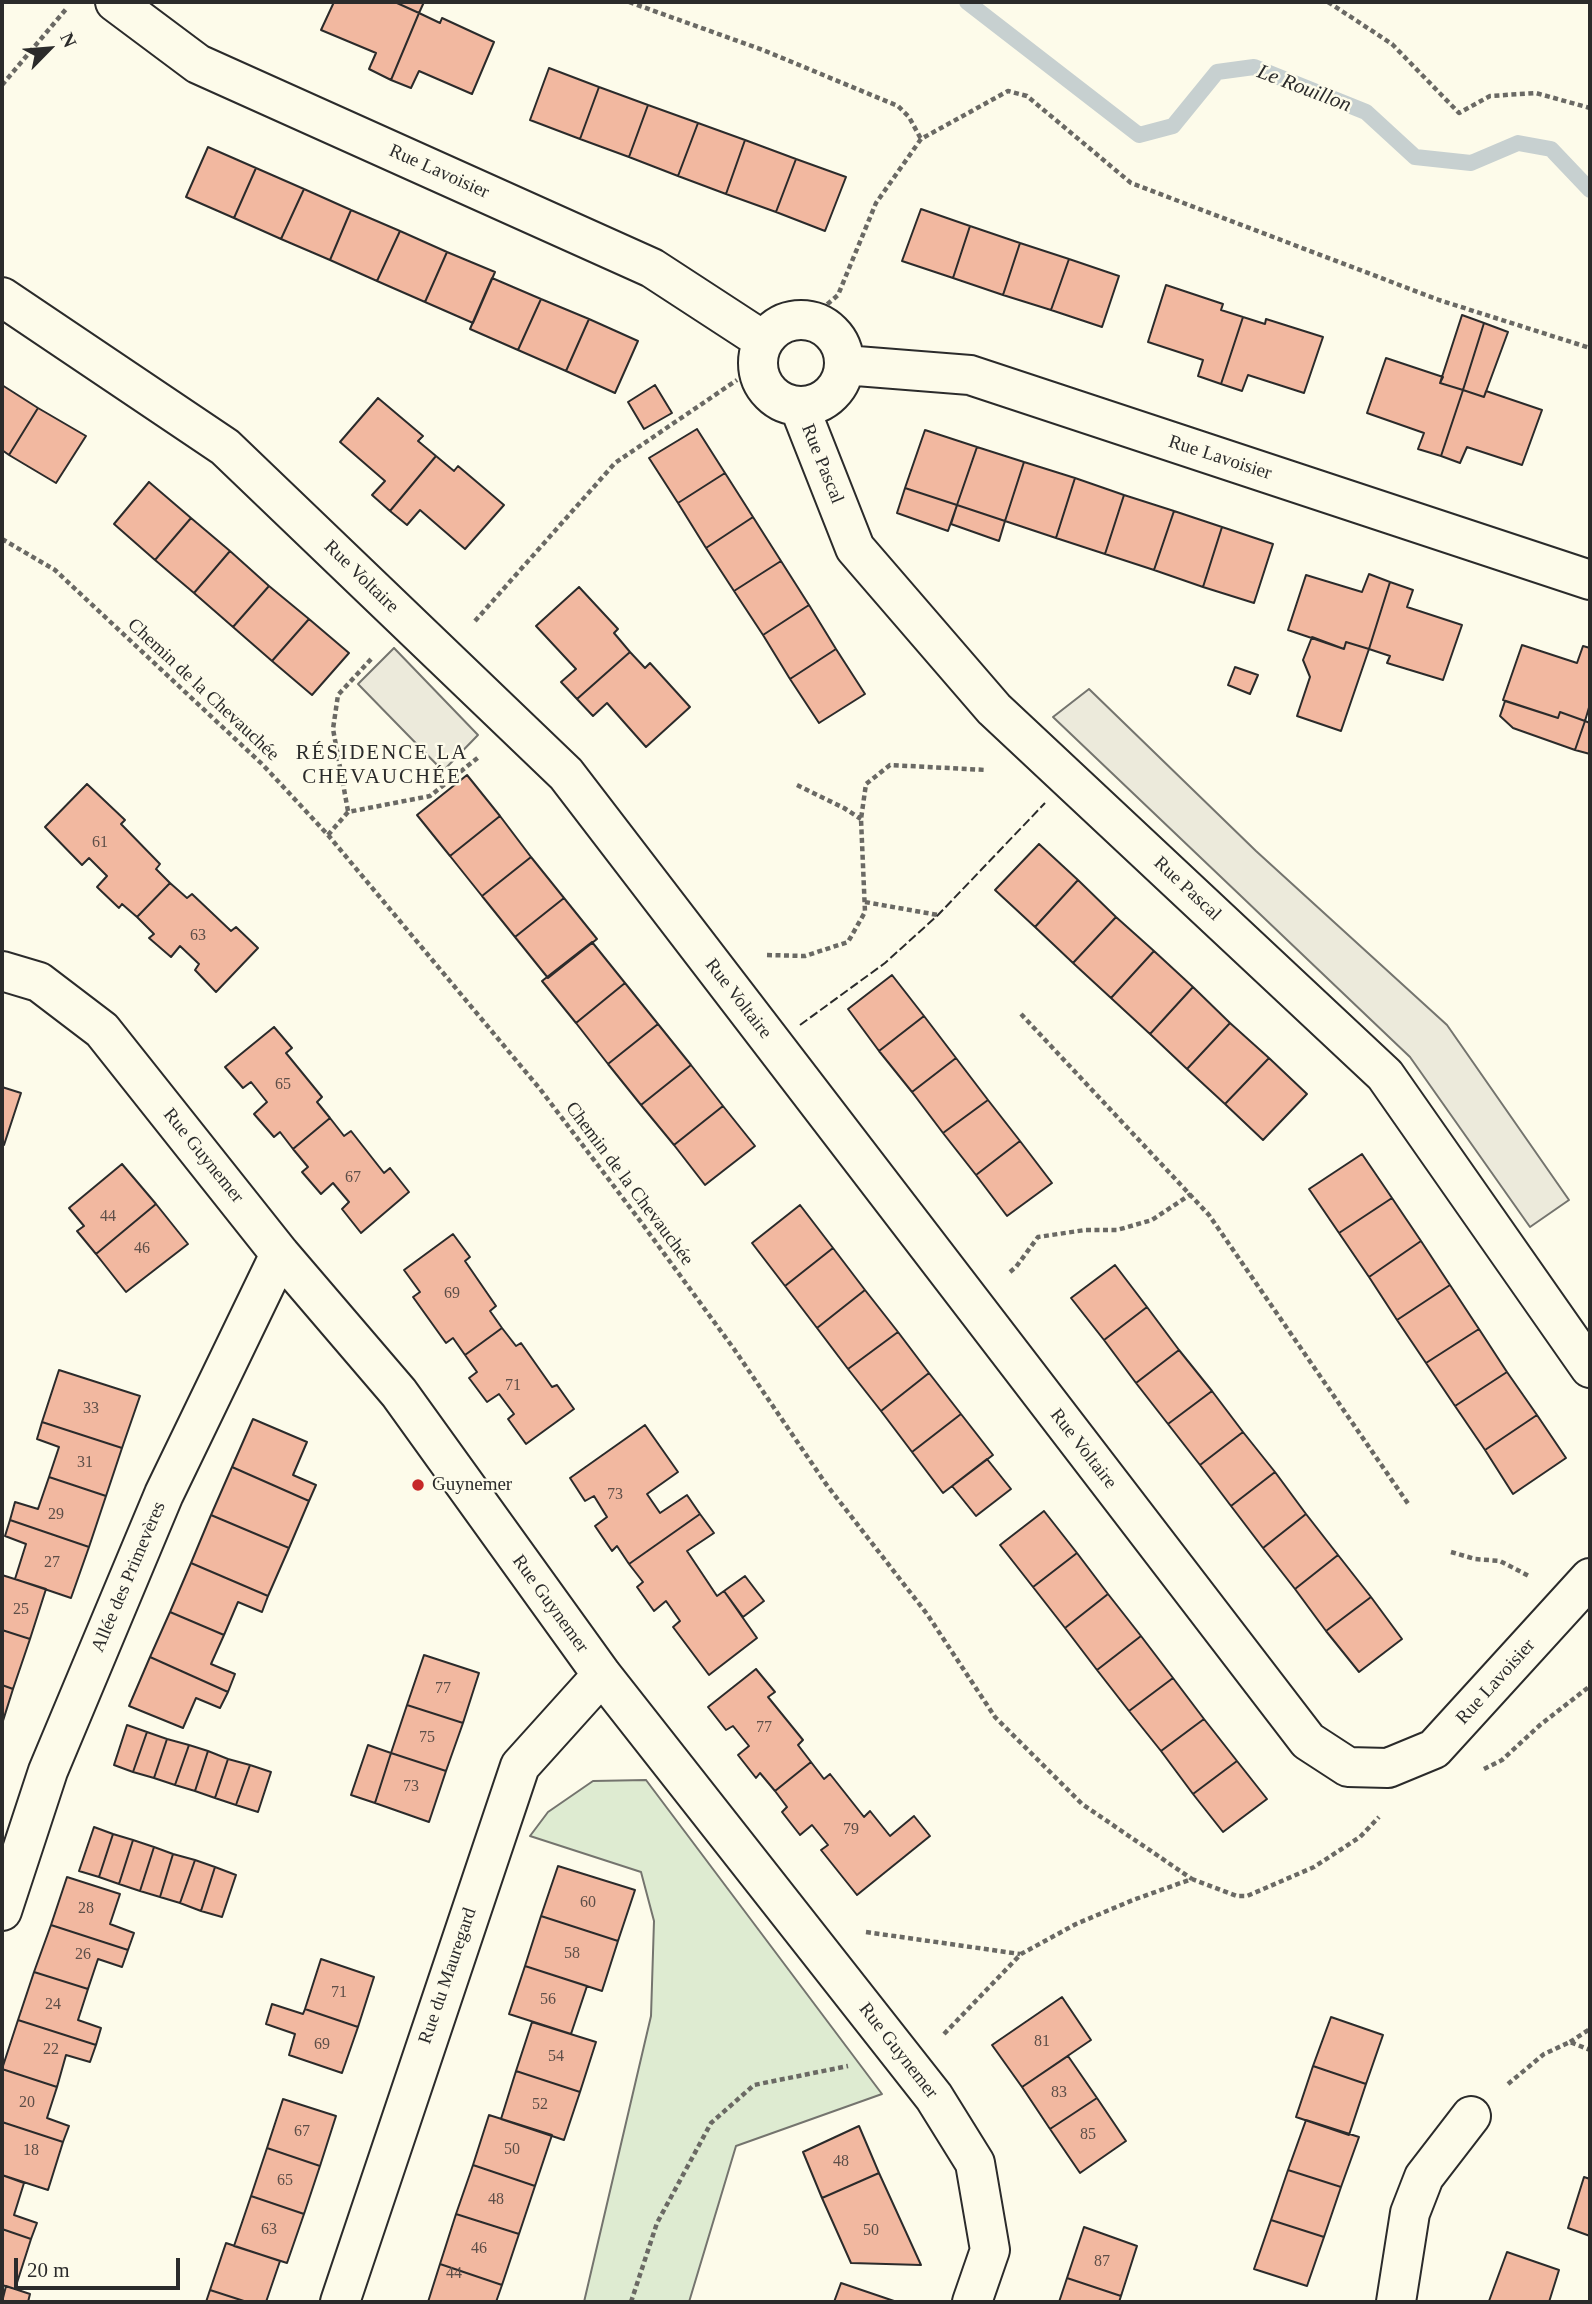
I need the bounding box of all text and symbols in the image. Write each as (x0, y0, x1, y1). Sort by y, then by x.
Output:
north arrow (14, 14, 84, 84)
text: N (56, 29, 81, 51)
water label: Le Rouillon (1253, 60, 1355, 118)
street label: Rue Lavoisier (385, 140, 493, 204)
street label: Rue Pascal (796, 421, 848, 507)
street label: Rue Lavoisier (1166, 431, 1274, 485)
street label: Rue Voltaire (319, 536, 403, 618)
street label: Chemin de la Chevauchée (122, 614, 284, 766)
district label: RÉSIDENCE LA CHEVAUCHÉE (297, 740, 467, 790)
house number: 61 (92, 833, 108, 853)
street label: Rue Pascal (1149, 852, 1225, 926)
house number: 63 (190, 926, 206, 946)
street label: Rue Voltaire (700, 954, 776, 1044)
house number: 65 (275, 1075, 291, 1095)
street label: Chemin de la Chevauchée (560, 1098, 698, 1270)
street label: Rue Guynemer (158, 1104, 248, 1208)
house number: 67 (345, 1168, 361, 1188)
house number: 44 (100, 1207, 116, 1227)
house number: 46 (134, 1239, 150, 1259)
house number: 69 (444, 1284, 460, 1304)
house number: 71 (505, 1376, 521, 1396)
house number: 33 (83, 1399, 99, 1419)
street label: Rue Voltaire (1045, 1404, 1121, 1494)
house number: 31 (77, 1453, 93, 1473)
place label: Guynemer (432, 1474, 512, 1496)
marker: Guynemer (410, 1477, 426, 1493)
house number: 73 (607, 1485, 623, 1505)
street label: Allée des Primevères (87, 1498, 171, 1656)
house number: 29 (48, 1505, 64, 1525)
street label: Rue Guynemer (507, 1551, 593, 1657)
house number: 27 (44, 1553, 60, 1573)
house number: 25 (13, 1600, 29, 1620)
street label: Rue Lavoisier (1452, 1635, 1540, 1729)
house number: 77 (435, 1679, 451, 1699)
house number: 77 (756, 1718, 772, 1738)
house number: 75 (419, 1728, 435, 1748)
house number: 73 (403, 1777, 419, 1797)
house number: 79 (843, 1820, 859, 1840)
house number: 60 (580, 1893, 596, 1913)
house number: 28 (78, 1899, 94, 1919)
street label: Rue du Mauregard (414, 1905, 482, 2047)
house number: 58 (564, 1944, 580, 1964)
house number: 26 (75, 1945, 91, 1965)
house number: 71 (331, 1983, 347, 2003)
house number: 56 (540, 1990, 556, 2010)
house number: 24 (45, 1995, 61, 2015)
street label: Rue Guynemer (853, 1998, 943, 2104)
house number: 81 (1034, 2032, 1050, 2052)
house number: 69 (314, 2035, 330, 2055)
house number: 22 (43, 2040, 59, 2060)
house number: 54 (548, 2047, 564, 2067)
house number: 83 (1051, 2083, 1067, 2103)
house number: 20 (19, 2093, 35, 2113)
house number: 52 (532, 2095, 548, 2115)
house number: 67 (294, 2122, 310, 2142)
house number: 85 (1080, 2125, 1096, 2145)
house number: 50 (504, 2140, 520, 2160)
house number: 18 (23, 2141, 39, 2161)
house number: 48 (833, 2152, 849, 2172)
house number: 65 (277, 2171, 293, 2191)
house number: 48 (488, 2190, 504, 2210)
house number: 63 (261, 2220, 277, 2240)
house number: 50 (863, 2221, 879, 2241)
house number: 46 (471, 2239, 487, 2259)
scale bar (18, 2244, 184, 2288)
house number: 87 (1094, 2252, 1110, 2272)
text: 20 m (27, 2258, 70, 2282)
house number: 44 (446, 2264, 462, 2284)

